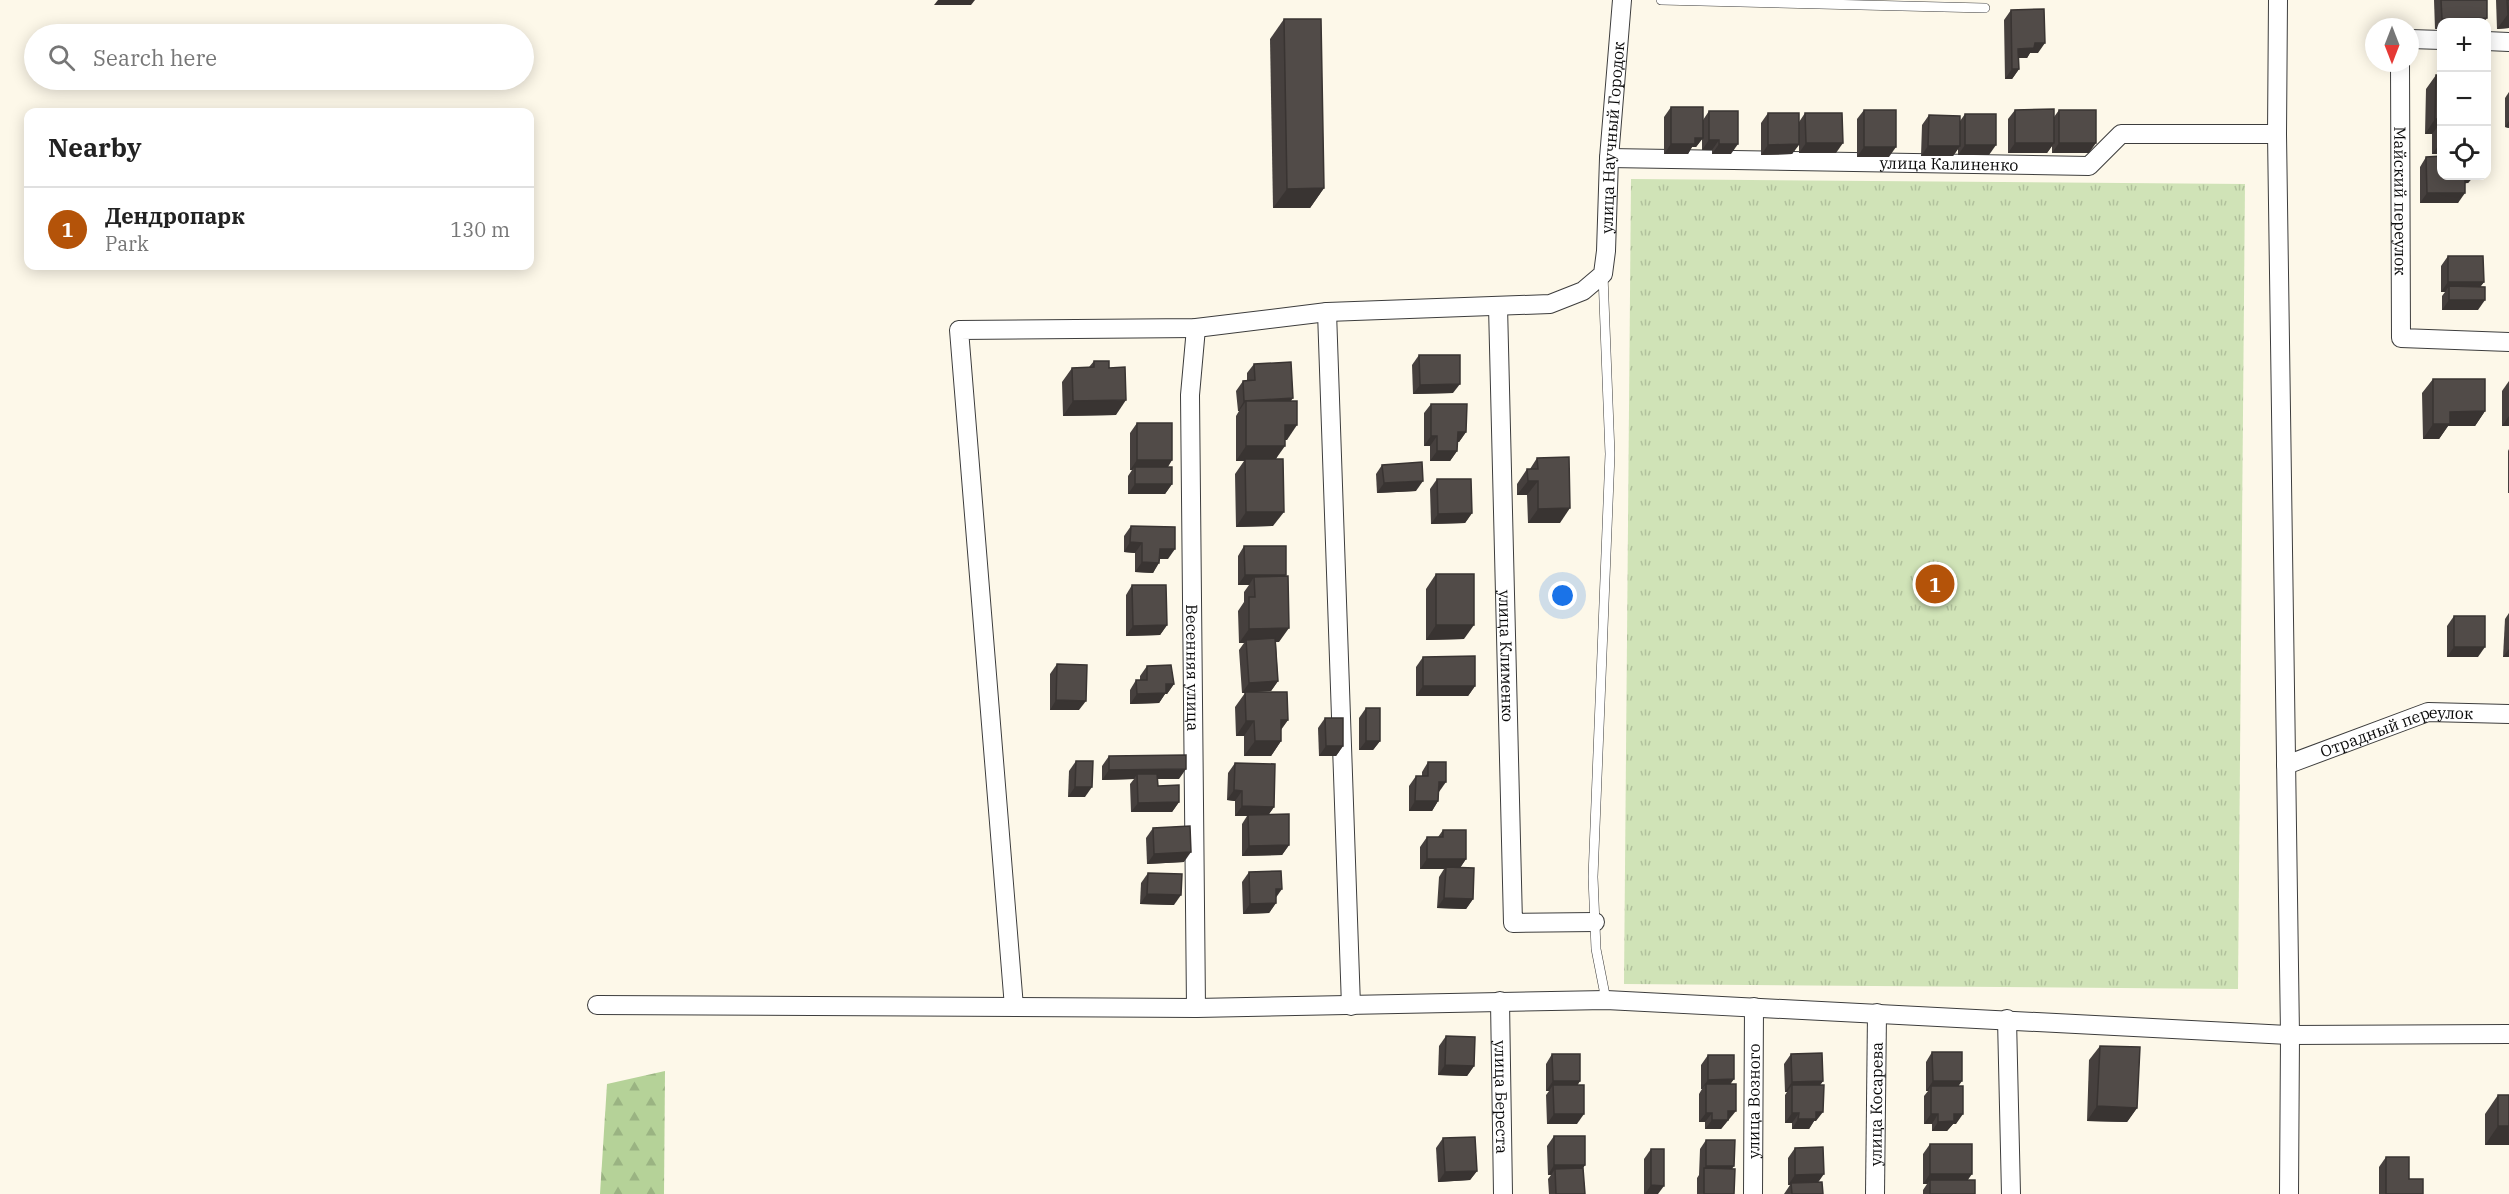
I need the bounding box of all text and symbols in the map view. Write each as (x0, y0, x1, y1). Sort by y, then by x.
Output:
north arrow (2365, 18, 2419, 72)
map controls (2437, 18, 2491, 180)
button: + (2437, 18, 2491, 72)
search box (24, 24, 534, 90)
street label: улица Научный Городок (1597, 40, 1629, 234)
icon: search (45, 41, 78, 74)
text: Search here (93, 43, 217, 72)
button: − (2437, 72, 2491, 126)
street label: Майский переулок (2390, 126, 2411, 276)
button: locate (2437, 126, 2491, 180)
text: Nearby (48, 130, 142, 164)
street label: улица Калиненко (1879, 153, 2019, 175)
text: Дендропарк (105, 201, 245, 230)
text: 1 (62, 216, 74, 243)
text: 130 m (450, 216, 510, 243)
text: Park (105, 230, 149, 257)
pin: 1 (1916, 562, 1954, 606)
your location (1548, 581, 1577, 610)
street label: улица Клименко (1495, 590, 1518, 722)
street label: Весенняя улица (1182, 604, 1203, 731)
street label: Отрадный переулок (2317, 702, 2474, 761)
street label: улица Береста (1491, 1040, 1512, 1154)
street label: улица Косарева (1865, 1042, 1887, 1166)
street label: улица Возного (1743, 1043, 1764, 1159)

